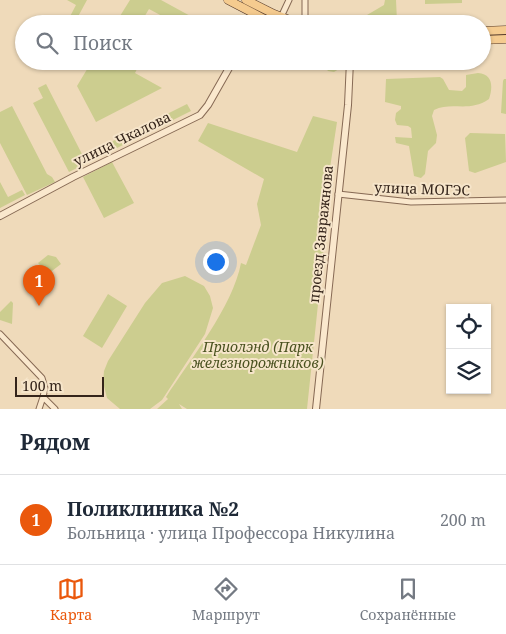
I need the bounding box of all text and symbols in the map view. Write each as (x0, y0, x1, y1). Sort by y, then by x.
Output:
search box (15, 15, 491, 70)
icon: search (33, 29, 61, 57)
text: Поиск (73, 30, 132, 56)
street label: улица Чкалова (70, 107, 174, 170)
street label: проезд Завражнова (304, 164, 337, 304)
street label: улица МОГЭС (374, 177, 471, 200)
your location (203, 249, 229, 275)
pin: 1 (23, 265, 55, 306)
map controls (446, 304, 491, 394)
button: locate (446, 304, 491, 349)
park label: Приолэнд (Парк железнорожников) (191, 337, 324, 372)
button: layers (446, 349, 491, 394)
scale bar (15, 374, 104, 397)
text: 100 m (22, 376, 62, 395)
text: Рядом (20, 428, 90, 456)
text: Поликлиника №2 (67, 496, 239, 522)
text: 1 (31, 509, 41, 531)
text: 200 m (440, 509, 486, 531)
text: Больница · улица Профессора Никулина (67, 522, 395, 544)
tab: Карта (50, 575, 92, 624)
tab: Маршрут (192, 575, 260, 624)
tab: Сохранённые (360, 575, 456, 624)

